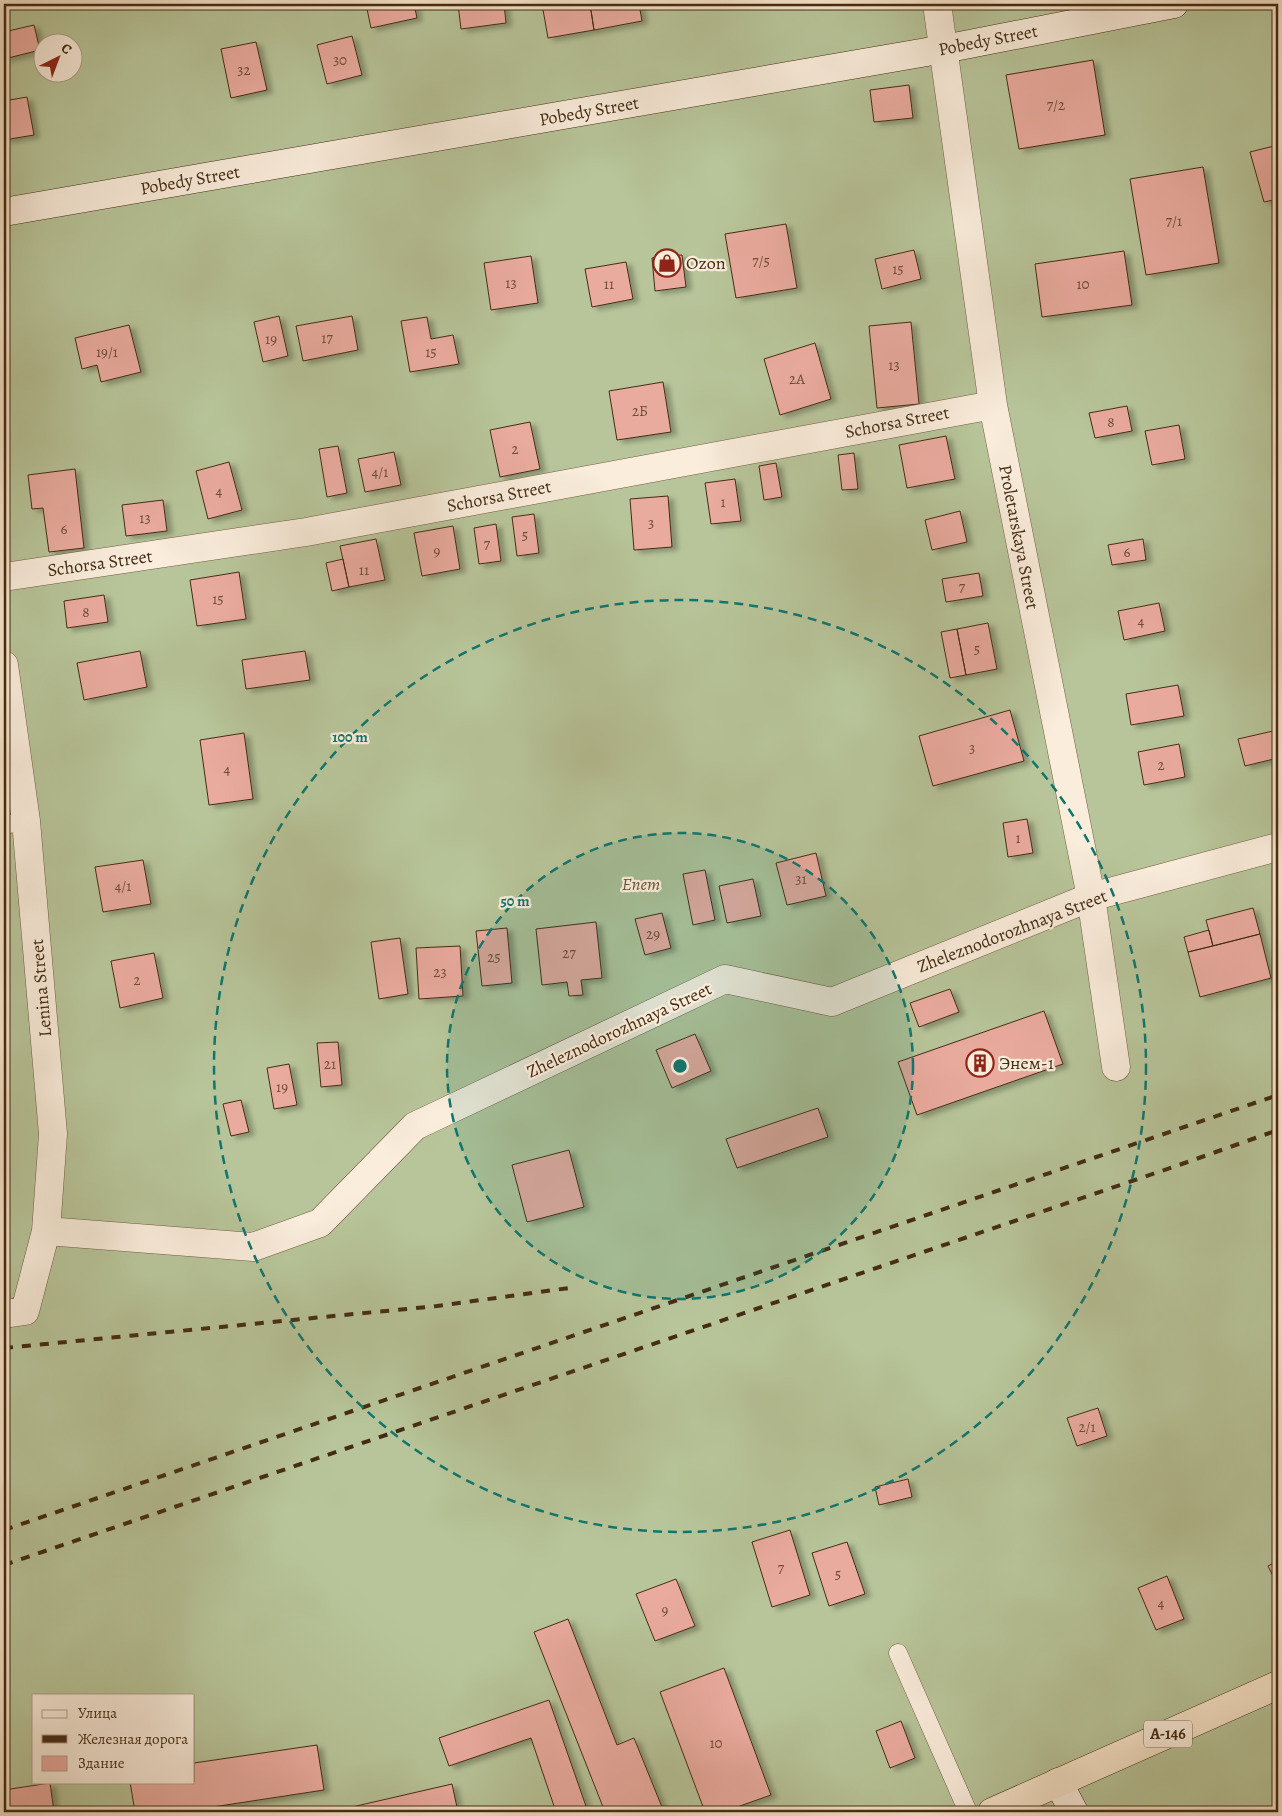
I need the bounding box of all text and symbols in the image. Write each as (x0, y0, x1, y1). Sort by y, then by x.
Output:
street label: Pobedy Street (936, 19, 1040, 61)
north arrow (32, 32, 82, 82)
text: С (57, 39, 76, 59)
house number: 30 (333, 50, 347, 70)
house number: 32 (237, 60, 251, 80)
street label: Pobedy Street (537, 90, 641, 132)
house number: 7/2 (1047, 95, 1065, 115)
street label: Pobedy Street (138, 159, 242, 201)
house number: 7/1 (1166, 211, 1182, 231)
shop icon: Ozon (652, 248, 682, 278)
place label: Ozon (686, 251, 726, 275)
house number: 7/5 (752, 251, 770, 271)
house number: 15 (892, 259, 904, 279)
house number: 13 (505, 273, 517, 293)
house number: 11 (604, 274, 614, 294)
house number: 10 (1076, 274, 1090, 294)
house number: 17 (321, 328, 333, 348)
house number: 19 (265, 329, 277, 349)
house number: 19/1 (96, 342, 118, 362)
house number: 15 (425, 342, 437, 362)
house number: 13 (888, 355, 900, 375)
house number: 2А (789, 369, 805, 389)
street label: Schorsa Street (843, 400, 951, 444)
house number: 2Б (632, 401, 648, 421)
house number: 8 (1107, 412, 1115, 432)
house number: 2 (511, 439, 519, 459)
house number: 4/1 (372, 462, 388, 482)
street label: Proletarskaya Street (993, 463, 1045, 611)
street label: Schorsa Street (445, 474, 553, 518)
house number: 4 (216, 481, 223, 501)
house number: 1 (720, 492, 726, 512)
house number: 13 (139, 508, 151, 528)
house number: 3 (648, 513, 654, 533)
house number: 6 (61, 519, 68, 539)
house number: 5 (522, 525, 528, 545)
house number: 7 (484, 534, 491, 554)
house number: 9 (434, 541, 441, 561)
house number: 6 (1124, 542, 1131, 562)
street label: Schorsa Street (46, 544, 154, 582)
house number: 11 (359, 560, 369, 580)
house number: 7 (959, 577, 966, 597)
house number: 15 (212, 589, 224, 609)
house number: 8 (82, 602, 90, 622)
house number: 4 (1138, 611, 1145, 631)
house number: 5 (974, 639, 980, 659)
text: 100 m (332, 727, 368, 747)
house number: 3 (969, 738, 975, 758)
house number: 2 (1157, 755, 1165, 775)
house number: 4 (224, 759, 231, 779)
house number: 1 (1015, 828, 1021, 848)
house number: 31 (795, 869, 807, 889)
park label: Enem (622, 872, 660, 896)
house number: 4/1 (115, 876, 131, 896)
street label: Zheleznodorozhnaya Street (914, 884, 1110, 978)
text: 50 m (500, 891, 530, 911)
house number: 29 (646, 924, 660, 944)
street label: Lenina Street (25, 938, 57, 1038)
house number: 27 (562, 943, 576, 963)
house number: 25 (487, 947, 501, 967)
house number: 23 (433, 962, 447, 982)
house number: 2 (133, 970, 141, 990)
street label: Zheleznodorozhnaya Street (523, 977, 715, 1083)
building icon: Энем-1 (965, 1048, 995, 1078)
place label: Энем-1 (999, 1051, 1054, 1075)
house number: 21 (324, 1054, 336, 1074)
centre of rings (671, 1057, 689, 1075)
house number: 19 (276, 1077, 288, 1097)
house number: 2/1 (1078, 1417, 1096, 1437)
house number: 7 (778, 1558, 785, 1578)
house number: 5 (835, 1564, 841, 1584)
house number: 4 (1158, 1593, 1165, 1613)
house number: 9 (662, 1600, 669, 1620)
legend (32, 1694, 195, 1784)
text: Улица (78, 1703, 117, 1723)
road number: А-146 (1144, 1720, 1192, 1748)
text: Железная дорога (78, 1729, 188, 1749)
house number: 10 (709, 1733, 723, 1753)
text: Здание (78, 1753, 125, 1773)

